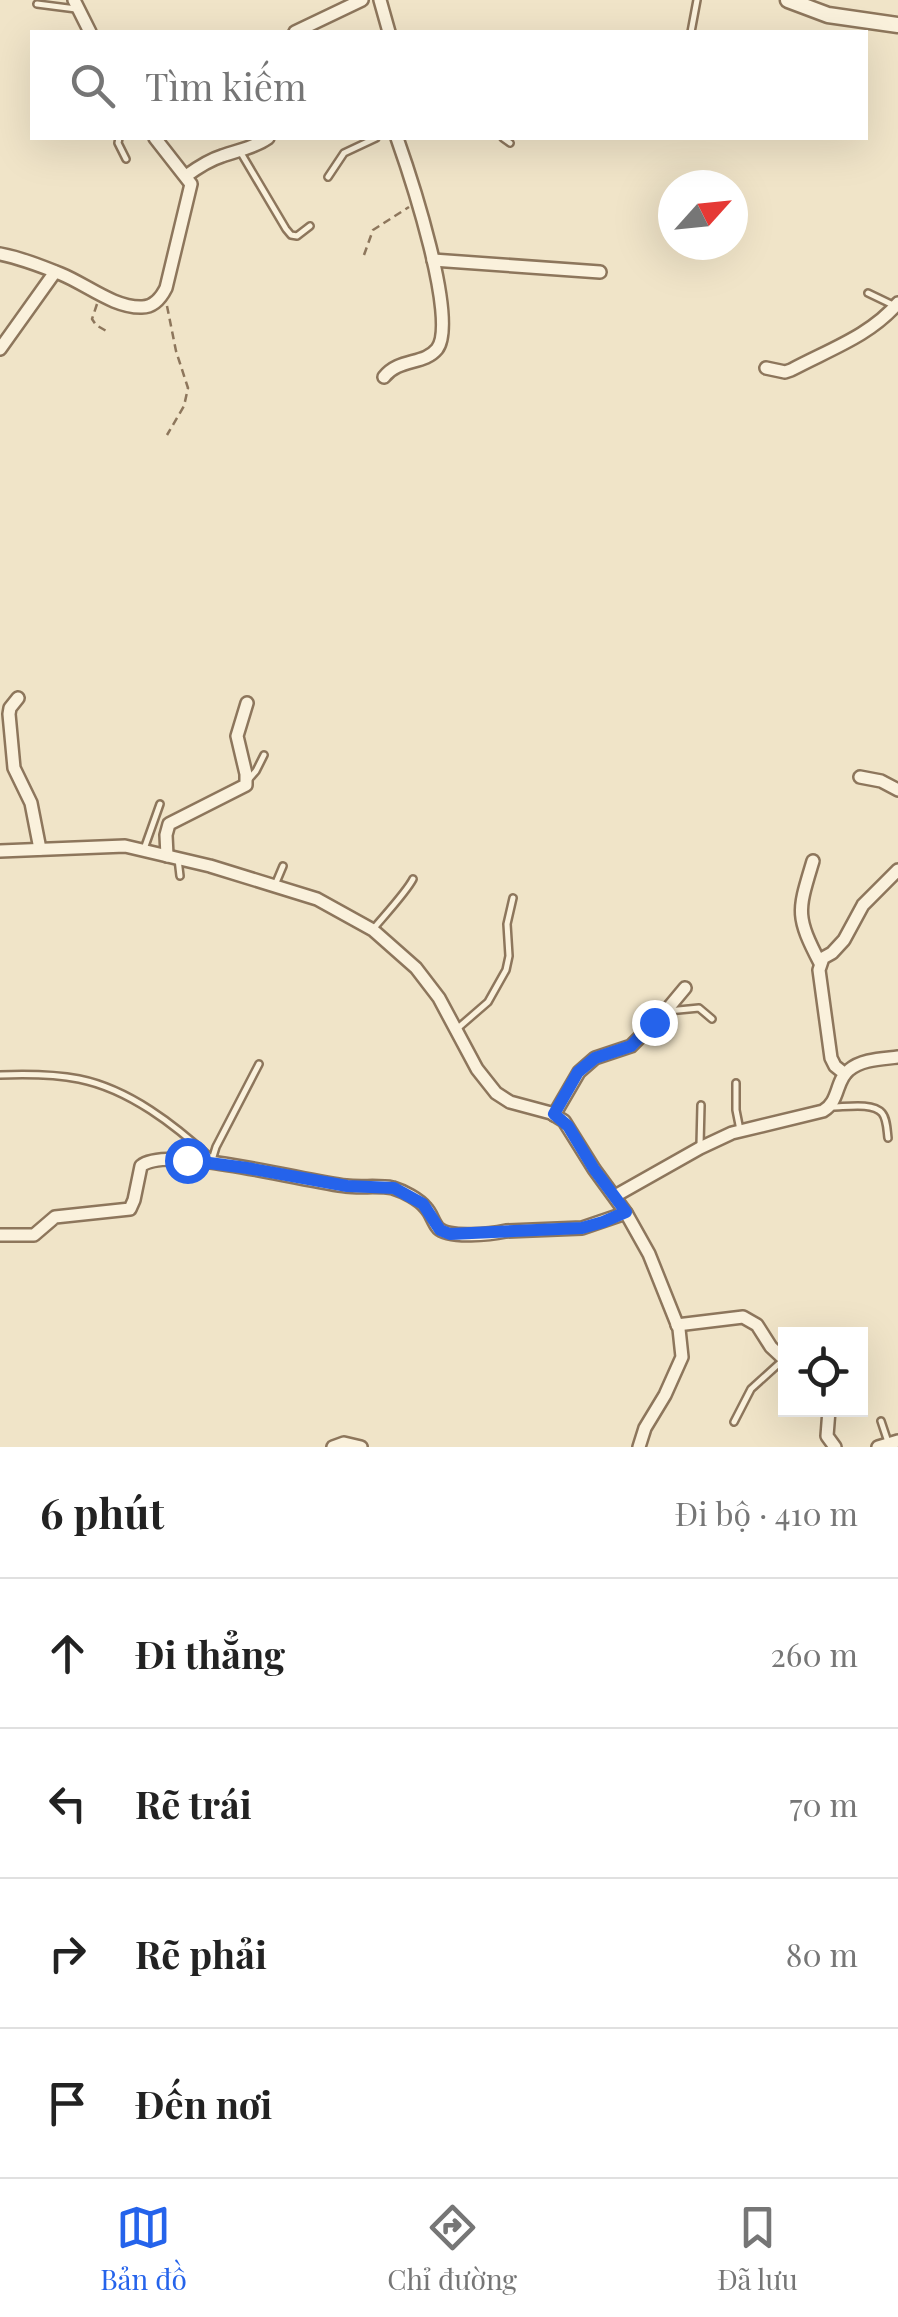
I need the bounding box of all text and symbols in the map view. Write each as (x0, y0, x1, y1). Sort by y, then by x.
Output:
search box (30, 30, 868, 140)
icon: search (65, 58, 120, 113)
text: Tìm kiếm (145, 60, 307, 111)
north arrow (658, 170, 748, 260)
route end (632, 1000, 678, 1046)
route start (165, 1138, 211, 1184)
map controls (778, 1327, 868, 1417)
button: locate (778, 1327, 868, 1417)
text: 6 phút (40, 1484, 164, 1540)
text: Đi bộ · 410 m (675, 1491, 858, 1534)
icon: ahead (40, 1626, 95, 1681)
text: Đi thẳng (135, 1628, 285, 1679)
text: 260 m (771, 1632, 858, 1675)
icon: left (40, 1776, 95, 1831)
text: Rẽ trái (135, 1778, 252, 1829)
text: 70 m (789, 1782, 858, 1825)
icon: right (40, 1926, 95, 1981)
text: Rẽ phải (135, 1928, 267, 1979)
text: 80 m (786, 1932, 858, 1975)
icon: arrive (40, 2076, 95, 2131)
text: Đến nơi (135, 2078, 272, 2129)
tab: Bản đồ (100, 2200, 187, 2297)
tab: Chỉ đường (387, 2200, 517, 2297)
tab: Đã lưu (717, 2200, 798, 2297)

